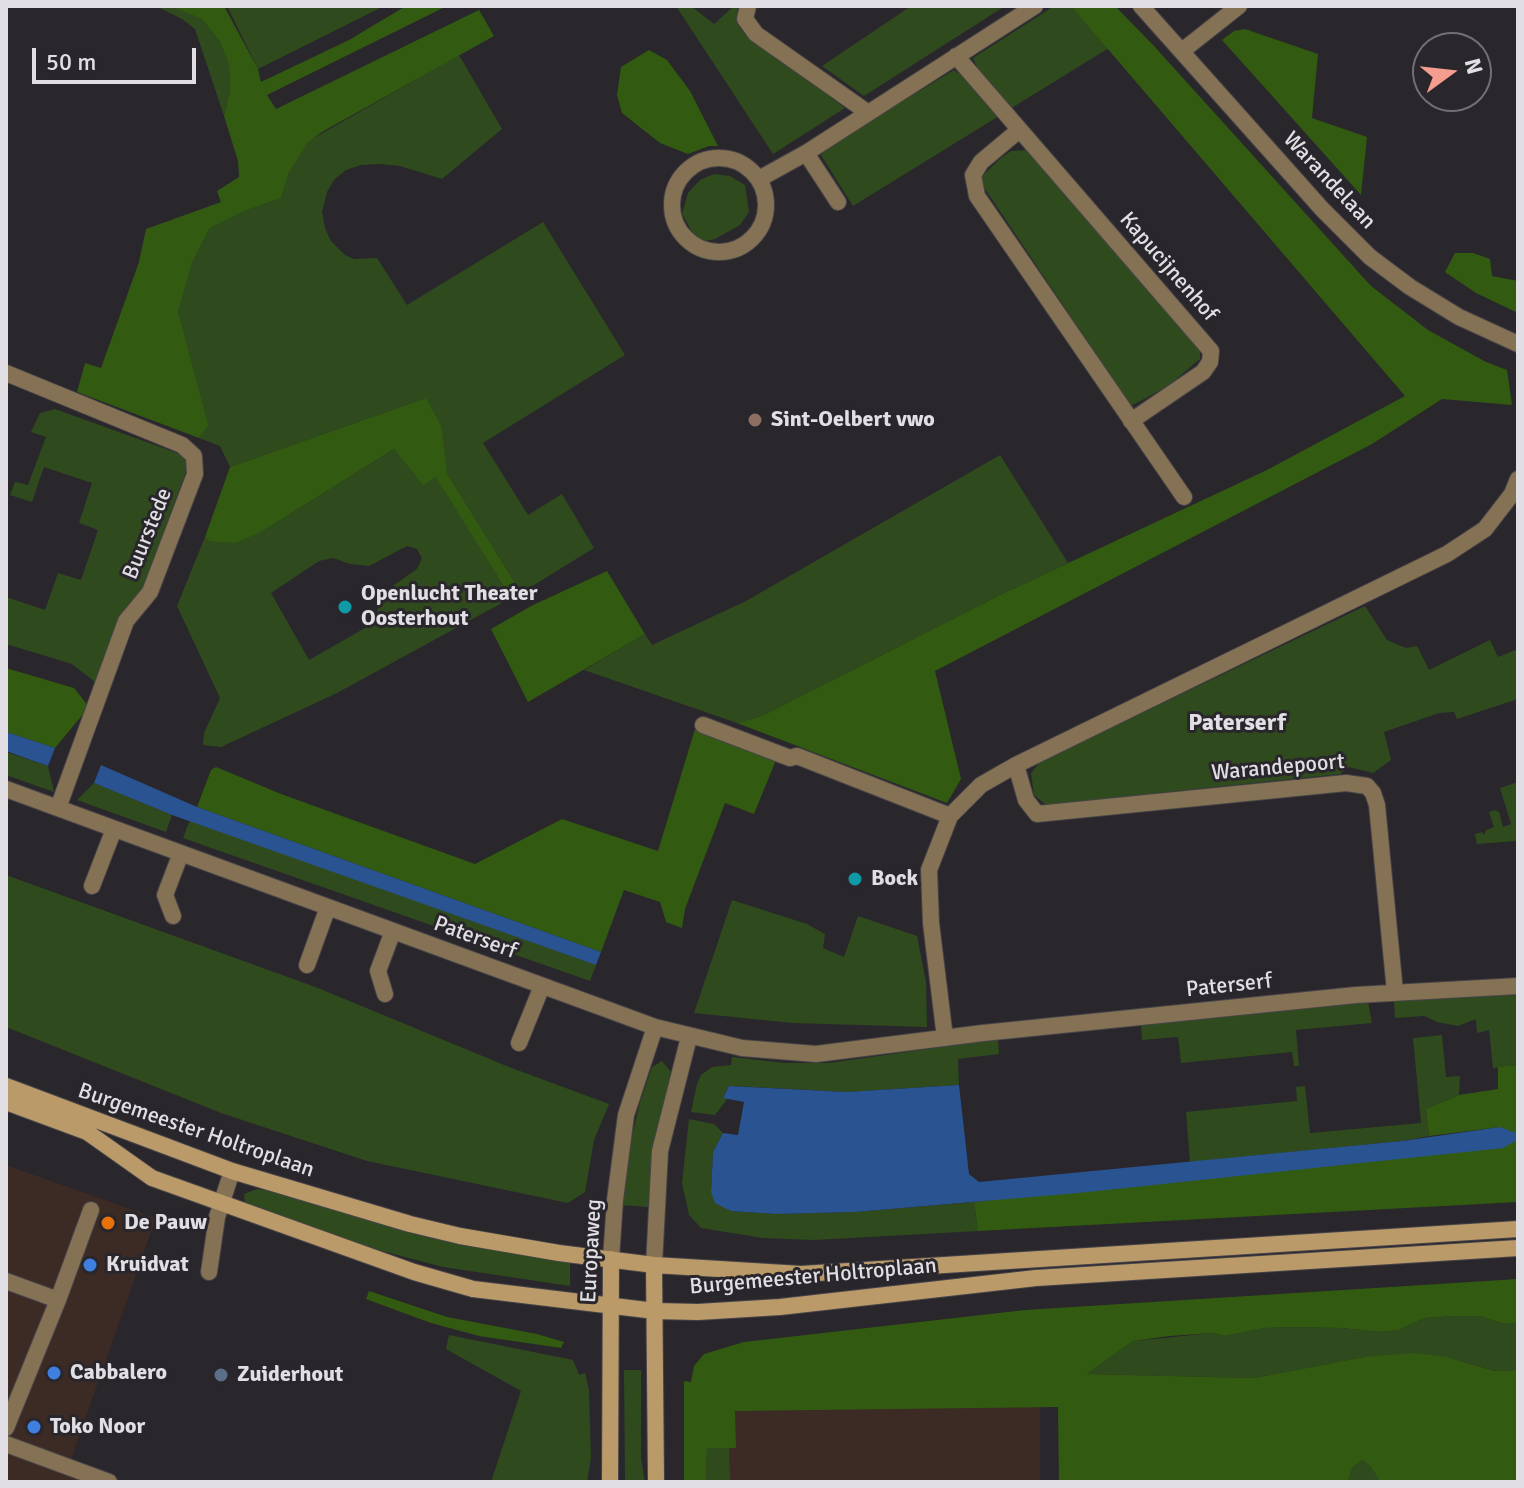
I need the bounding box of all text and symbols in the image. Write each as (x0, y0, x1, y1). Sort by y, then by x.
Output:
scale bar (36, 32, 200, 82)
north arrow (1412, 32, 1492, 112)
text: 50 m (46, 47, 96, 77)
text: N (1459, 55, 1489, 77)
street label: Warandelaan (1277, 127, 1381, 235)
street label: Kapucijnenhof (1113, 207, 1223, 327)
place label: Sint-Oelbert vwo (771, 407, 935, 433)
marker: Sint-Oelbert vwo (746, 411, 764, 429)
street label: Buurstede (118, 484, 178, 584)
place label: Openlucht Theater Oosterhout (361, 581, 537, 632)
marker: Openlucht Theater Oosterhout (336, 598, 354, 616)
district label: Paterserf (1188, 710, 1286, 738)
street label: Warandepoort (1210, 749, 1346, 787)
place label: Bock (871, 866, 918, 892)
marker: Bock (846, 870, 864, 888)
street label: Paterserf (430, 911, 520, 965)
street label: Paterserf (1185, 968, 1273, 1004)
street label: Burgemeester Holtroplaan (74, 1078, 318, 1184)
street label: Europaweg (576, 1198, 608, 1304)
place label: De Pauw (124, 1210, 207, 1236)
marker: De Pauw (99, 1214, 117, 1232)
place label: Kruidvat (106, 1252, 189, 1278)
street label: Burgemeester Holtroplaan (688, 1253, 938, 1301)
marker: Kruidvat (81, 1256, 99, 1274)
place label: Cabbalero (70, 1360, 167, 1386)
place label: Zuiderhout (237, 1362, 343, 1388)
marker: Cabbalero (45, 1364, 63, 1382)
marker: Zuiderhout (212, 1366, 230, 1384)
place label: Toko Noor (50, 1414, 145, 1440)
marker: Toko Noor (25, 1418, 43, 1436)

